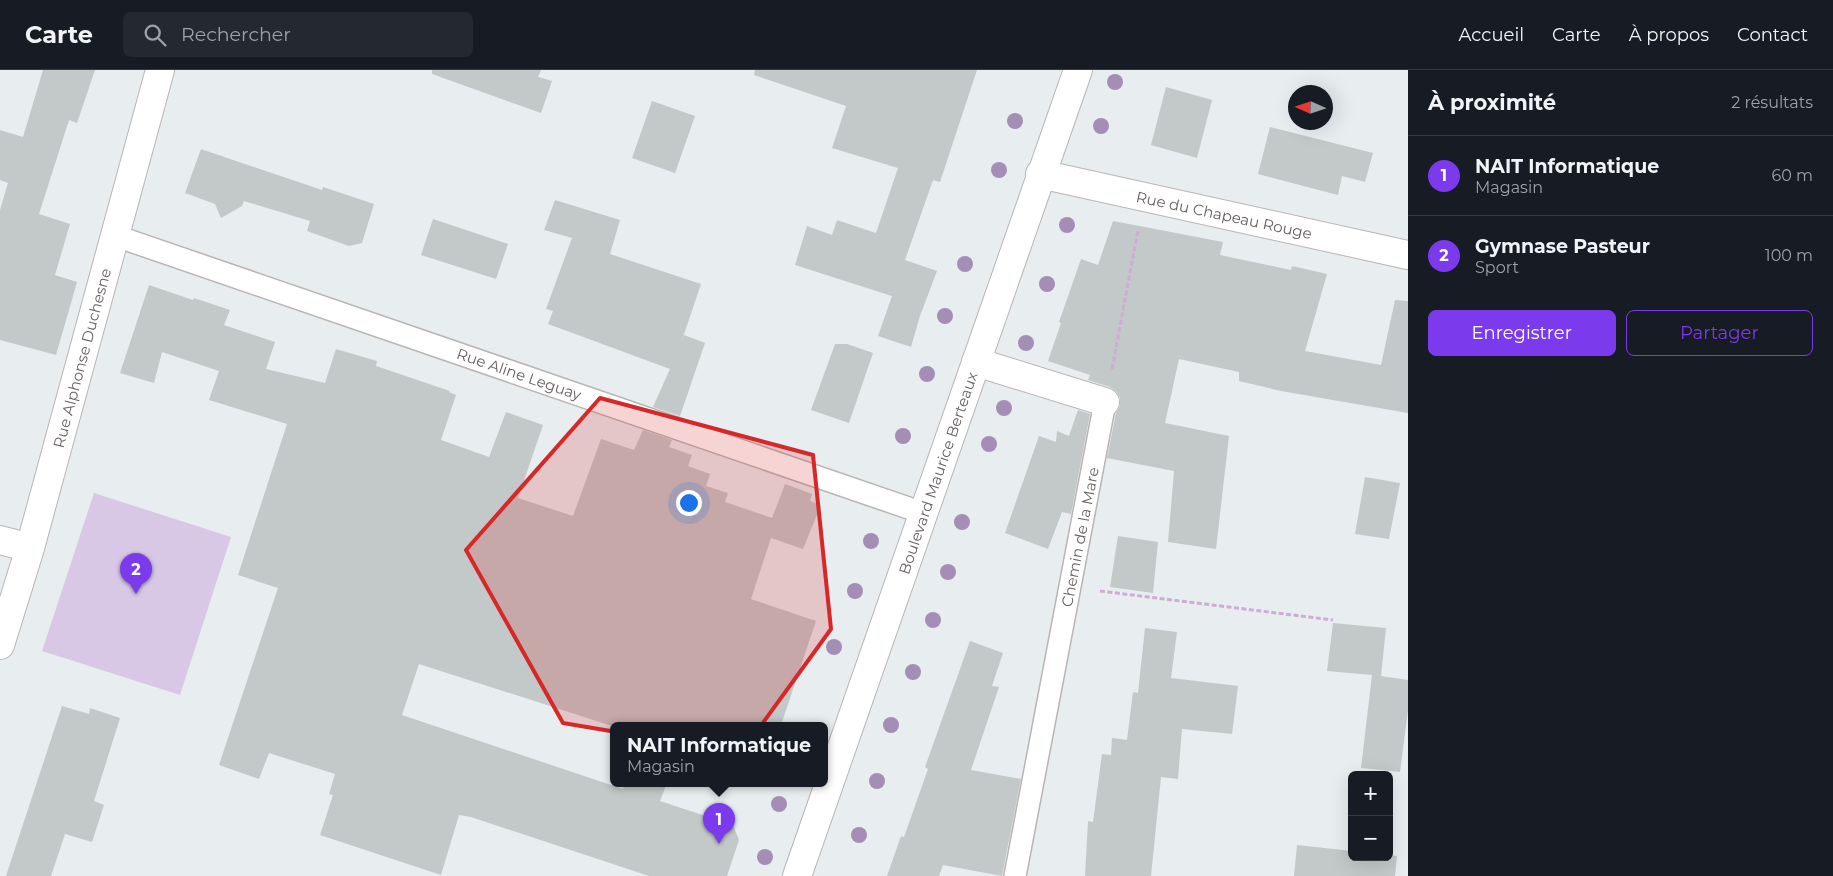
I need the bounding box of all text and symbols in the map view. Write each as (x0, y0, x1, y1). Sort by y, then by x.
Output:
search box (123, 12, 473, 57)
text: Carte (25, 20, 93, 49)
icon: search (141, 21, 169, 49)
text: Rechercher (181, 23, 291, 46)
text: Accueil (1459, 24, 1524, 46)
text: Carte (1552, 24, 1601, 46)
text: À propos (1629, 24, 1709, 46)
text: Contact (1737, 24, 1808, 46)
north arrow (1288, 85, 1333, 130)
text: À proximité (1428, 90, 1556, 115)
text: 2 résultats (1731, 93, 1813, 112)
text: NAIT Informatique (1475, 155, 1659, 178)
text: 1 (1441, 166, 1447, 185)
text: 60 m (1771, 166, 1813, 185)
text: Magasin (1475, 178, 1543, 197)
street label: Rue du Chapeau Rouge (1134, 187, 1314, 243)
text: Gymnase Pasteur (1475, 235, 1650, 258)
text: 2 (1439, 246, 1449, 265)
text: 100 m (1765, 246, 1813, 265)
text: Sport (1475, 258, 1519, 277)
street label: Rue Alphonse Duchesne (49, 266, 115, 450)
button: Enregistrer (1428, 310, 1616, 356)
button: Partager (1626, 310, 1813, 356)
street label: Rue Aline Leguay (454, 344, 585, 405)
street label: Boulevard Maurice Berteaux (894, 369, 982, 577)
street label: Chemin de la Mare (1057, 466, 1103, 608)
your location (676, 490, 702, 516)
pin: 2 (120, 553, 152, 594)
popup (610, 722, 828, 787)
text: NAIT Informatique (627, 734, 811, 757)
text: Magasin (627, 757, 695, 776)
map controls (1348, 771, 1393, 861)
button: + (1348, 771, 1393, 816)
pin: 1 (703, 803, 735, 844)
button: − (1348, 816, 1393, 861)

